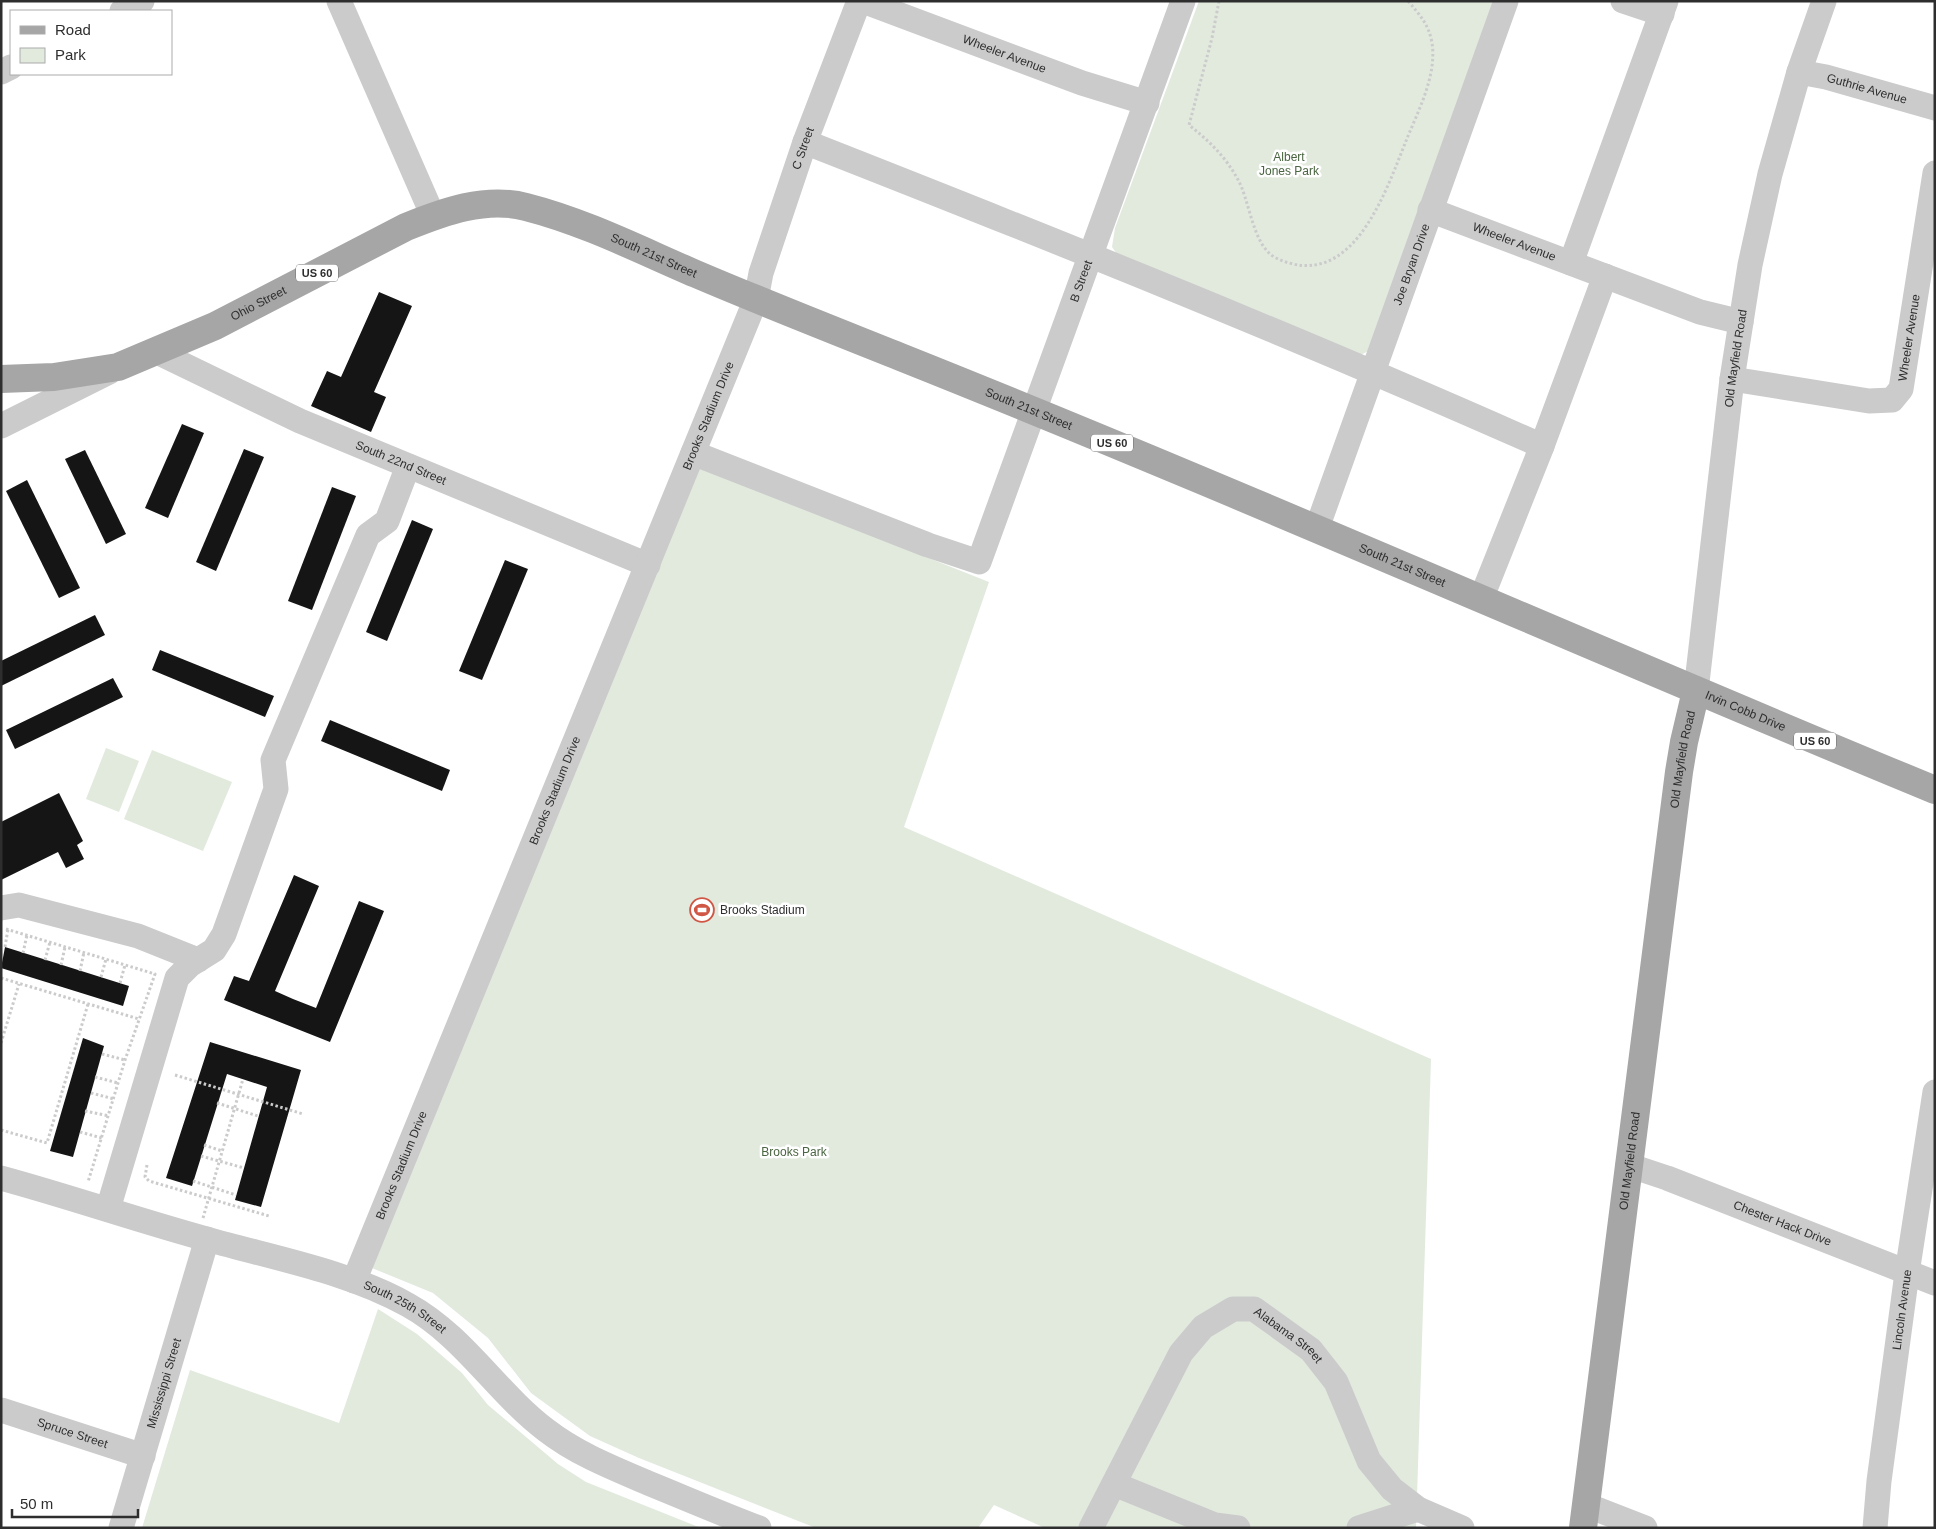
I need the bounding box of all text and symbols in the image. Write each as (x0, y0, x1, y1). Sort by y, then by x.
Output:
legend (10, 10, 172, 75)
text: Road (55, 21, 91, 38)
street label: Wheeler Avenue (961, 32, 1048, 76)
text: Park (55, 46, 86, 63)
street label: Guthrie Avenue (1825, 71, 1909, 107)
street label: C Street (789, 125, 817, 172)
park label: Albert Jones Park (1259, 150, 1320, 178)
street label: Wheeler Avenue (1471, 220, 1558, 264)
street label: Joe Bryan Drive (1391, 222, 1433, 307)
street label: South 21st Street (609, 230, 700, 281)
street label: B Street (1067, 258, 1095, 304)
road number: US 60 (296, 264, 338, 282)
street label: Ohio Street (228, 283, 289, 324)
street label: Wheeler Avenue (1895, 293, 1923, 382)
street label: Old Mayfield Road (1722, 308, 1750, 408)
street label: Brooks Stadium Drive (680, 359, 737, 472)
street label: South 21st Street (983, 385, 1075, 433)
road number: US 60 (1091, 434, 1133, 452)
street label: South 22nd Street (353, 438, 449, 488)
street label: South 21st Street (1357, 541, 1448, 590)
street label: Irvin Cobb Drive (1703, 688, 1788, 734)
street label: Old Mayfield Road (1667, 709, 1698, 809)
road number: US 60 (1794, 732, 1836, 749)
street label: Brooks Stadium Drive (526, 734, 583, 847)
sports icon: Brooks Stadium (689, 897, 715, 923)
place label: Brooks Stadium (720, 903, 805, 917)
street label: Brooks Stadium Drive (373, 1109, 430, 1222)
street label: Old Mayfield Road (1616, 1111, 1643, 1211)
park label: Brooks Park (761, 1145, 828, 1159)
street label: Chester Hack Drive (1731, 1198, 1834, 1249)
street label: Lincoln Avenue (1890, 1268, 1915, 1351)
street label: South 25th Street (361, 1278, 450, 1337)
street label: Alabama Street (1251, 1304, 1326, 1366)
street label: Mississippi Street (144, 1336, 184, 1430)
street label: Spruce Street (35, 1415, 110, 1451)
scale bar (12, 1486, 139, 1518)
text: 50 m (20, 1495, 53, 1512)

